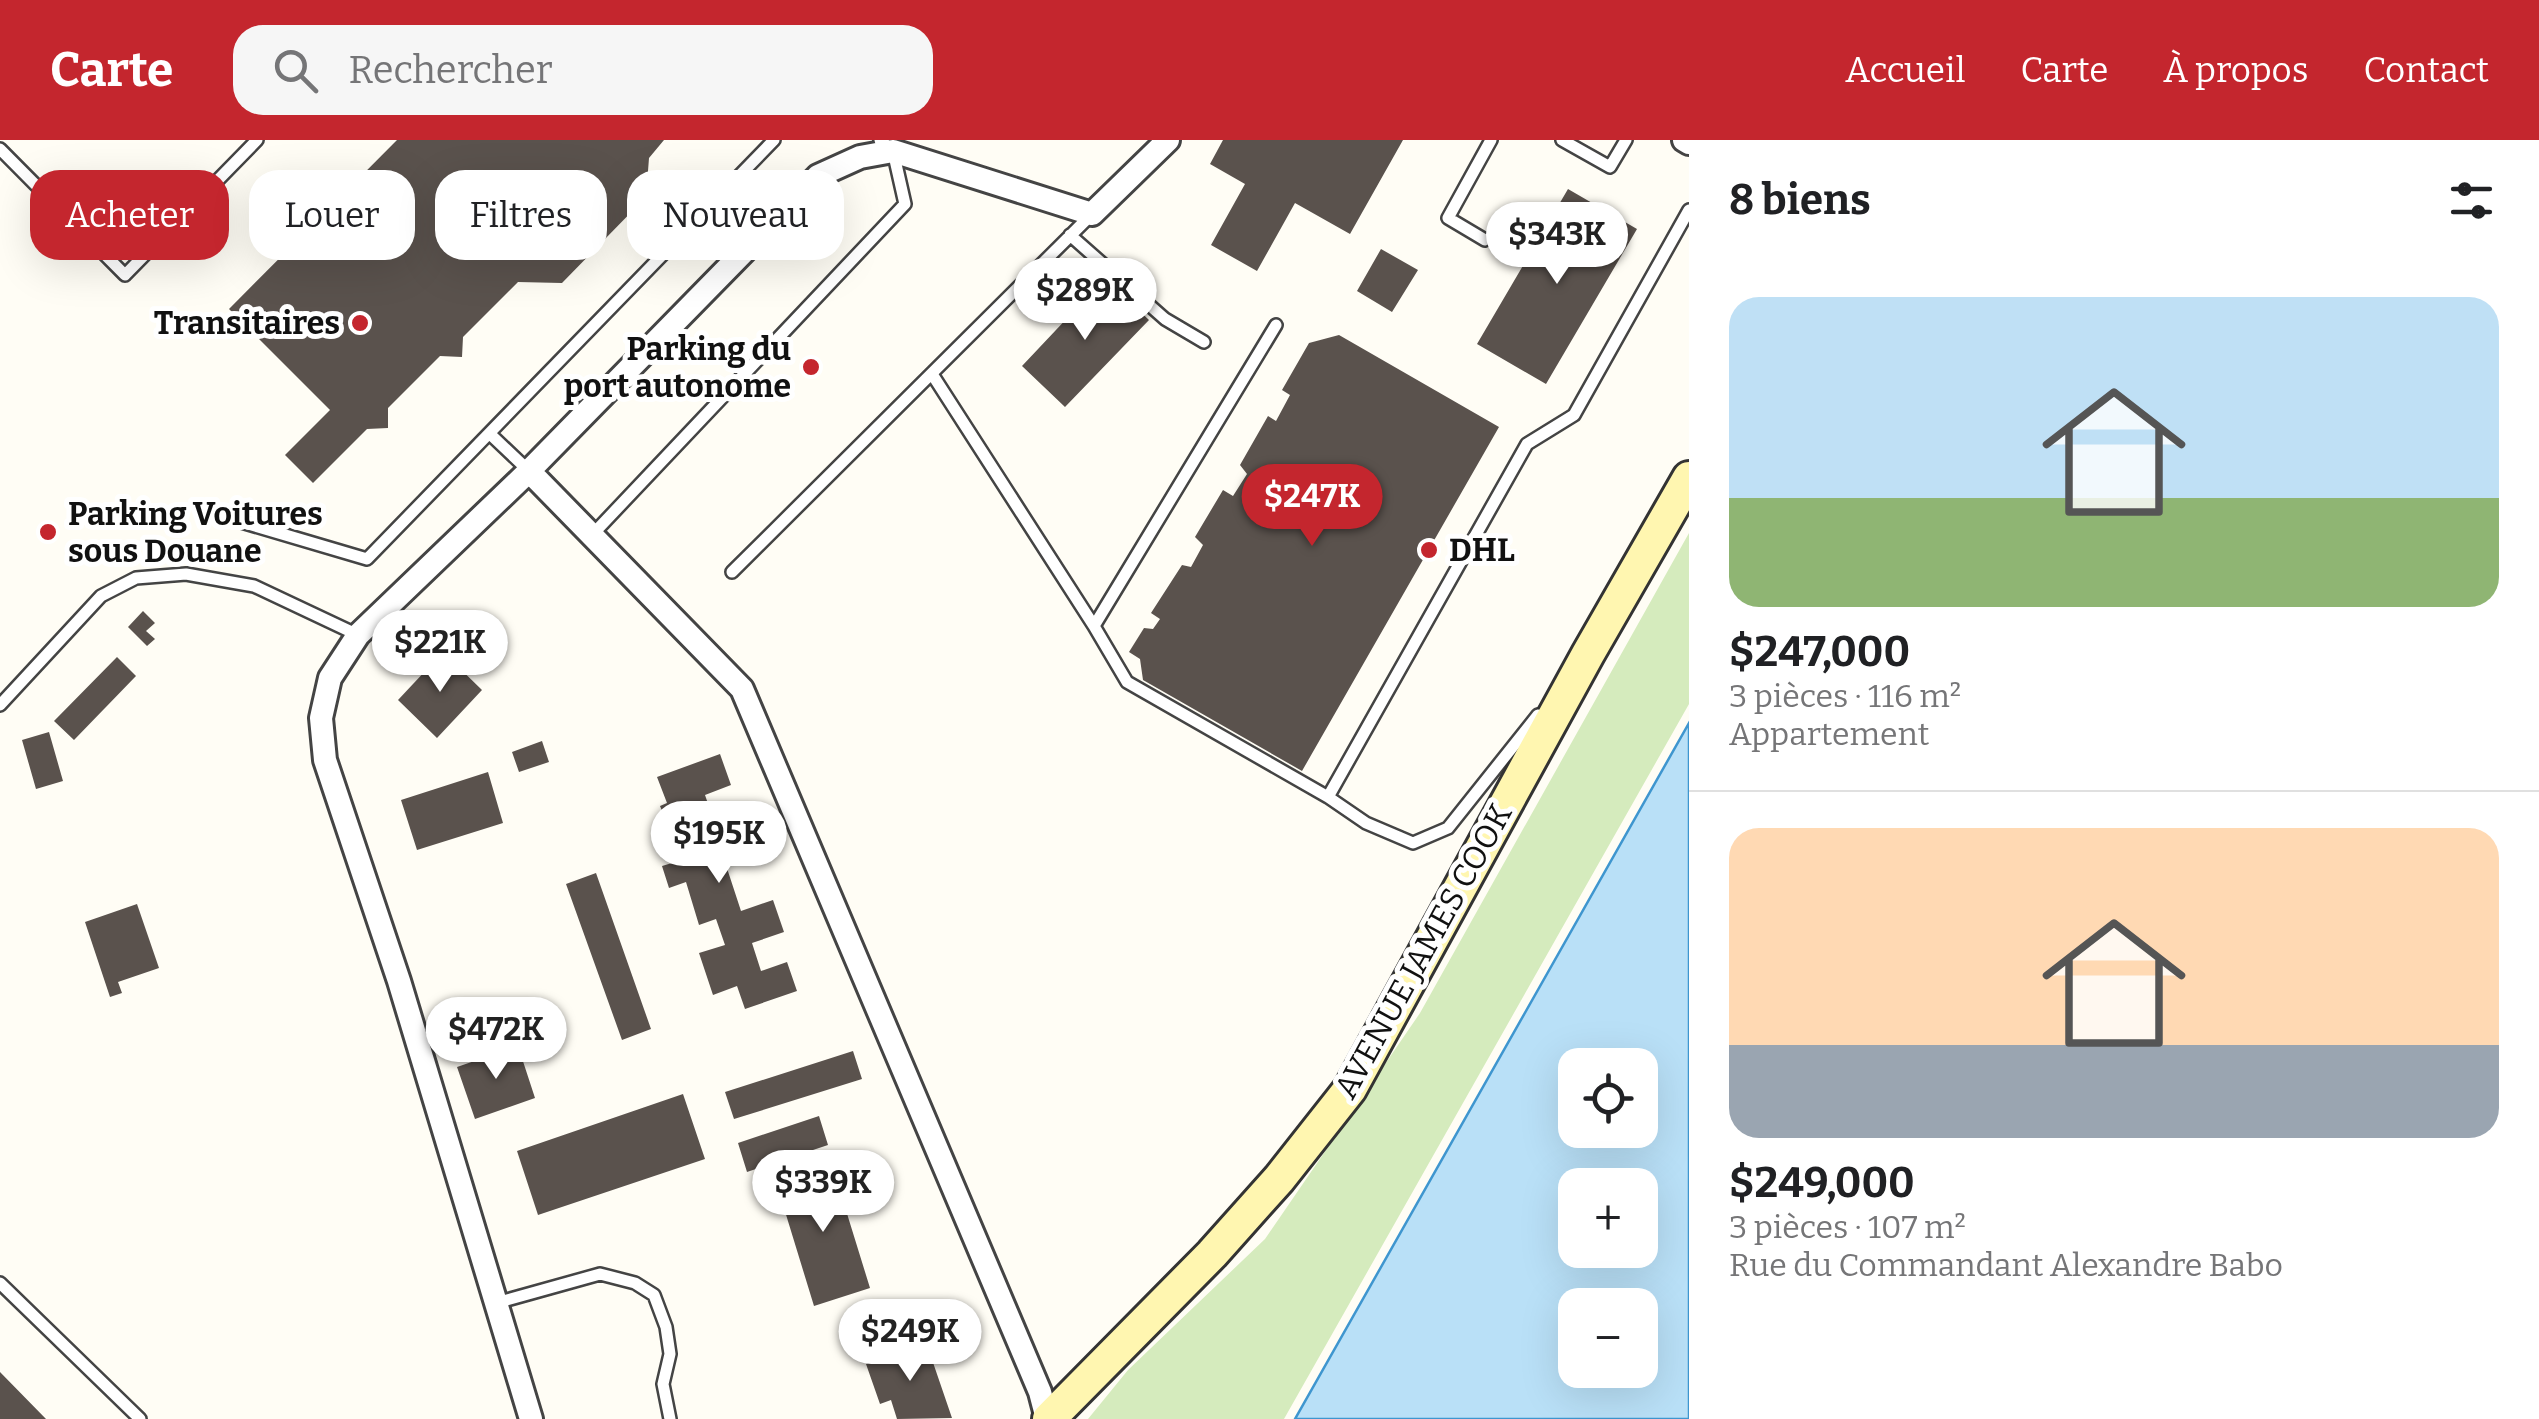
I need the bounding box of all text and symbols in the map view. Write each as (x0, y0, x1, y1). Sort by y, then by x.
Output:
search box (233, 25, 933, 115)
text: Carte (50, 41, 173, 99)
icon: search (268, 43, 323, 98)
text: Rechercher (348, 47, 553, 93)
text: Accueil (1845, 49, 1965, 91)
text: Carte (2020, 49, 2108, 91)
text: À propos (2163, 49, 2308, 91)
text: Contact (2363, 49, 2489, 91)
chip: Acheter (30, 170, 229, 260)
chip: Louer (249, 170, 415, 260)
chip: Filtres (435, 170, 607, 260)
chip: Nouveau (627, 170, 844, 260)
icon: filters (2444, 173, 2499, 228)
text: 8 biens (1729, 175, 1871, 225)
pin: $343K (1487, 202, 1627, 287)
text: $343K (1508, 215, 1606, 253)
pin: $289K (1015, 258, 1155, 343)
text: $289K (1036, 271, 1134, 309)
place label: Transitaires (154, 304, 340, 342)
marker: Transitaires (349, 312, 371, 334)
place label: Parking du port autonome (564, 330, 791, 405)
marker: Parking du port autonome (800, 356, 822, 378)
icon: home (2024, 362, 2204, 542)
pin: $247K (1242, 464, 1382, 549)
text: $247K (1264, 477, 1360, 515)
place label: Parking Voitures sous Douane (68, 495, 323, 570)
marker: Parking Voitures sous Douane (37, 521, 59, 543)
place label: DHL (1449, 531, 1515, 569)
marker: DHL (1418, 539, 1440, 561)
pin: $221K (370, 610, 510, 695)
text: $221K (394, 623, 486, 661)
text: $247,000 (1729, 627, 1910, 677)
text: 3 pièces · 116 m² (1729, 677, 1961, 715)
text: Appartement (1729, 715, 1929, 753)
street label: AVENUE JAMES COOK (1326, 797, 1520, 1105)
pin: $195K (649, 801, 789, 886)
text: $195K (673, 814, 765, 852)
icon: home (2024, 893, 2204, 1073)
pin: $472K (426, 997, 566, 1082)
text: $472K (448, 1010, 544, 1048)
map controls (1558, 1048, 1658, 1388)
button: locate (1558, 1048, 1658, 1148)
pin: $339K (753, 1150, 893, 1235)
text: $249,000 (1729, 1158, 1915, 1208)
text: $339K (774, 1163, 872, 1201)
button: + (1558, 1168, 1658, 1268)
text: 3 pièces · 107 m² (1729, 1208, 1966, 1246)
text: Rue du Commandant Alexandre Babo (1729, 1246, 2283, 1284)
button: − (1558, 1288, 1658, 1388)
pin: $249K (840, 1299, 980, 1384)
text: $249K (861, 1312, 959, 1350)

